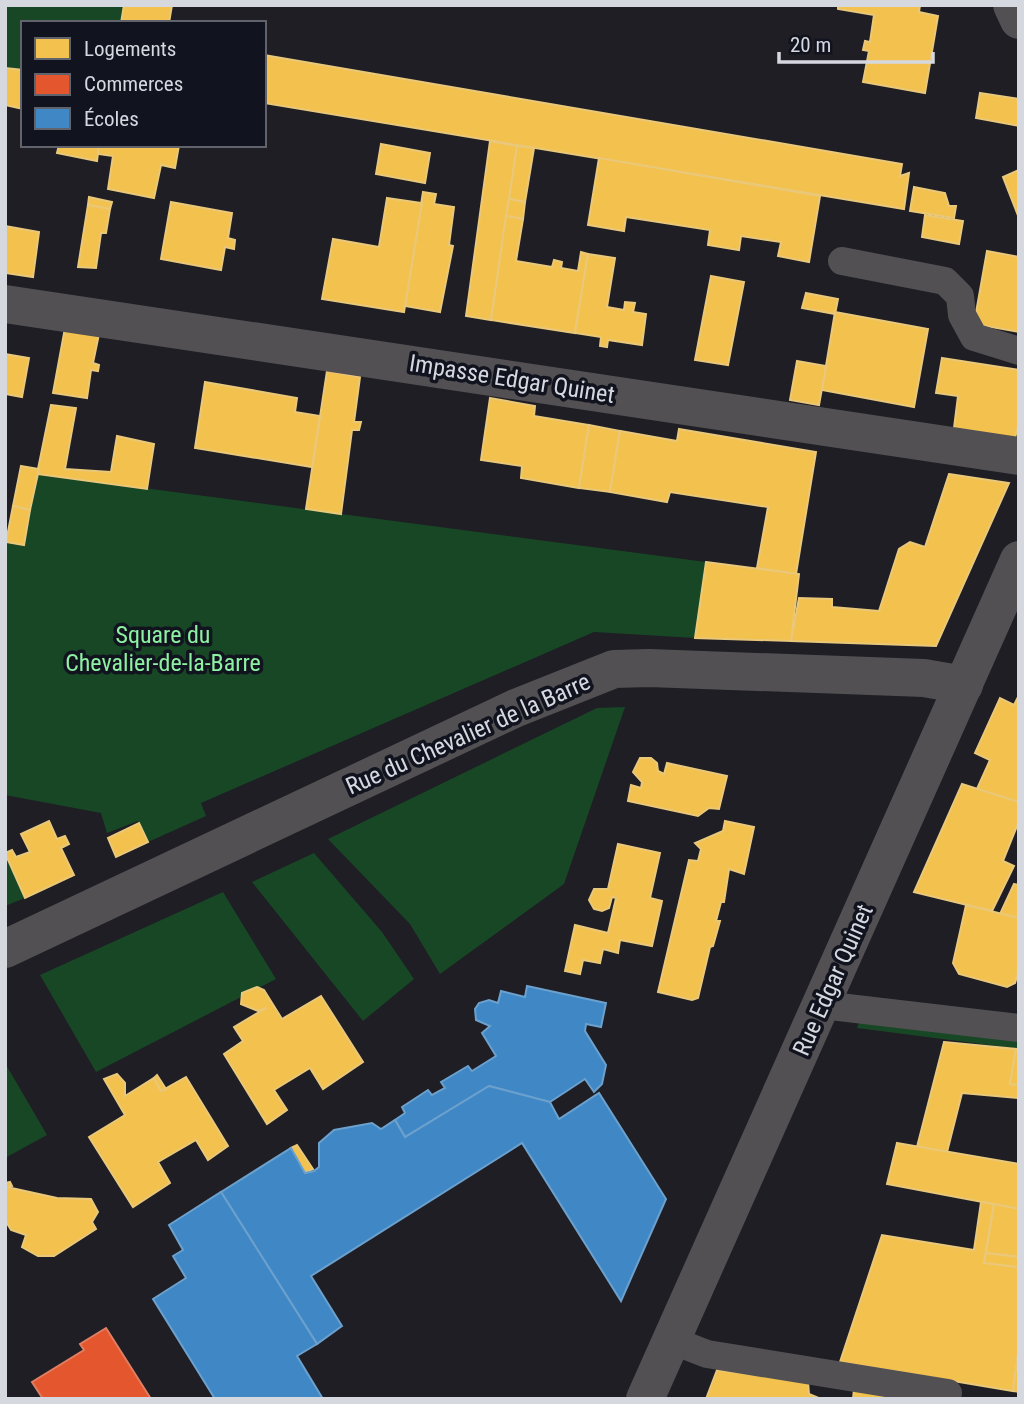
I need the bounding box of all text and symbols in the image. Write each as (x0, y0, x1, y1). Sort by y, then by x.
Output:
legend (21, 21, 266, 147)
scale bar (779, 21, 933, 65)
text: 20 m (790, 33, 831, 57)
text: Logements (84, 37, 176, 61)
text: Commerces (84, 72, 183, 96)
text: Écoles (84, 107, 139, 131)
street label: Impasse Edgar Quinet (407, 349, 617, 409)
park label: Square du Chevalier-de-la-Barre (65, 621, 261, 677)
street label: Rue du Chevalier de la Barre (341, 667, 595, 801)
street label: Rue Edgar Quinet (787, 900, 879, 1060)

